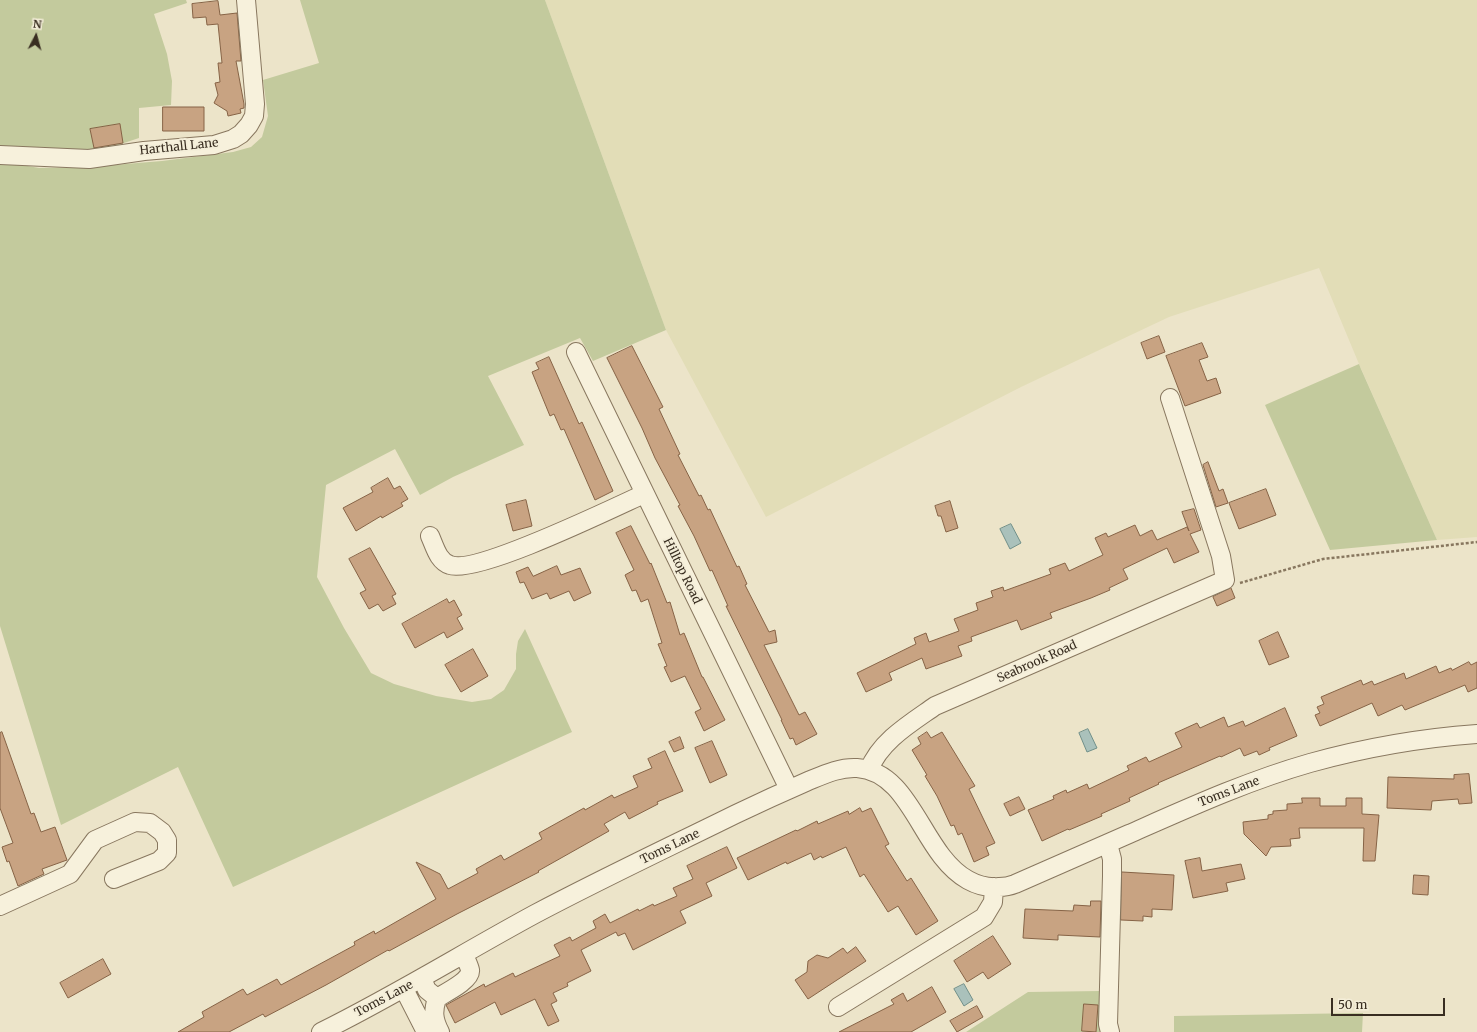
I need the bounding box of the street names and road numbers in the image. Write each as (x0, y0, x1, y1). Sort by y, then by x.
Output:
street label: Harthall Lane (139, 136, 219, 158)
street label: Hilltop Road (660, 536, 704, 606)
street label: Seabrook Road (995, 638, 1079, 686)
street label: Toms Lane (1197, 774, 1261, 810)
street label: Toms Lane (638, 826, 702, 868)
street label: Toms Lane (352, 978, 416, 1020)

